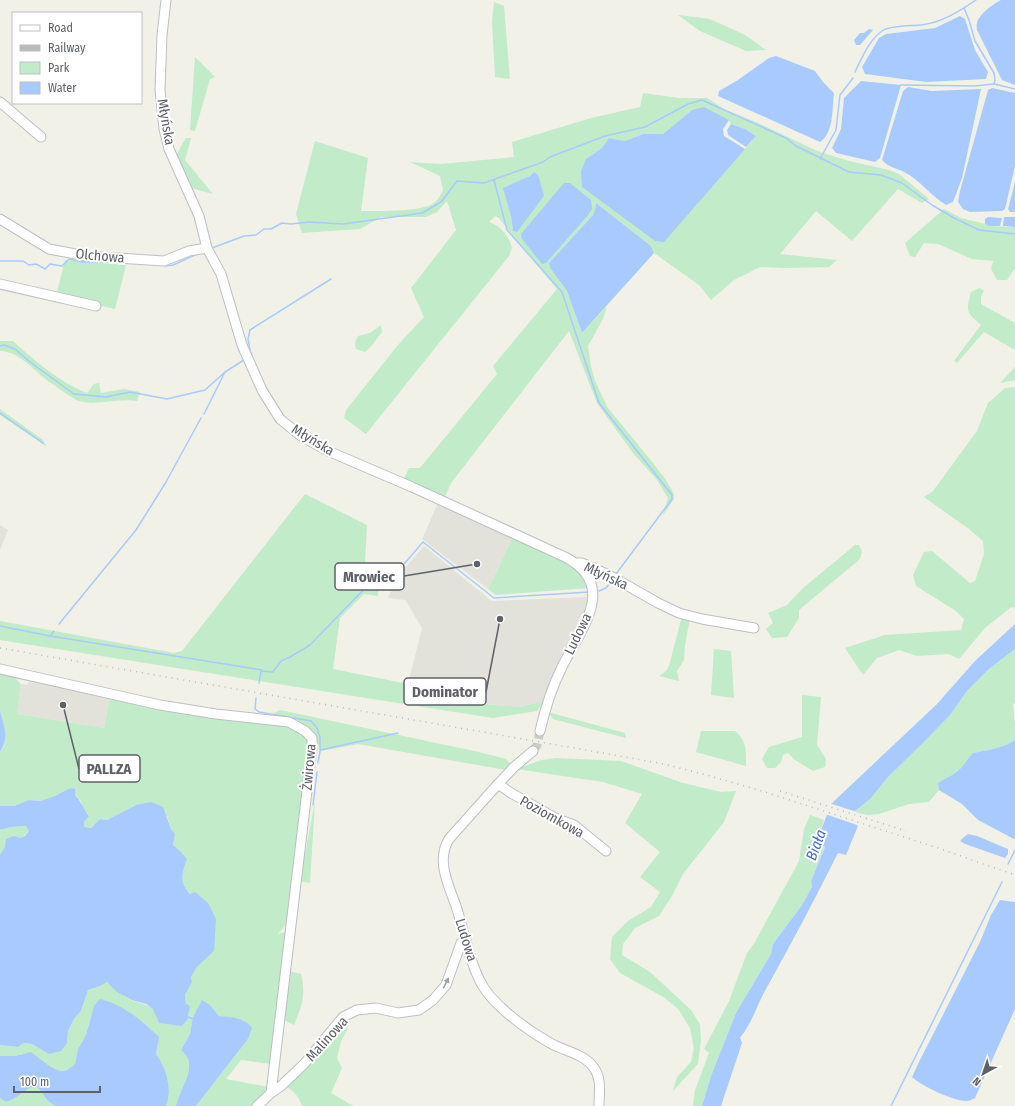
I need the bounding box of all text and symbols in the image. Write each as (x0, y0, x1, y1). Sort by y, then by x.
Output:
legend (12, 12, 142, 104)
text: Road (48, 21, 73, 35)
text: Railway (48, 41, 86, 55)
text: Park (48, 61, 70, 75)
text: Water (48, 81, 77, 95)
street label: Młyńska (154, 97, 178, 147)
street label: Olchowa (75, 245, 125, 267)
street label: Młyńska (289, 421, 338, 459)
street label: Młyńska (581, 558, 631, 594)
callout: Mrowiec (335, 563, 404, 590)
text: Mrowiec (343, 568, 396, 586)
street label: Ludowa (561, 610, 595, 658)
callout: Dominator (404, 678, 486, 705)
text: Dominator (412, 683, 479, 701)
street label: Żwirowa (298, 743, 320, 791)
callout: PALLZA (79, 755, 140, 782)
text: PALLZA (87, 760, 132, 778)
street label: Poziomkowa (517, 792, 587, 842)
water label: Biała (802, 827, 830, 863)
street label: Ludowa (451, 916, 481, 964)
one-way arrow (442, 977, 449, 989)
street label: Malinowa (302, 1013, 352, 1065)
north arrow (963, 1054, 1003, 1094)
scale bar (14, 1068, 100, 1094)
text: N (970, 1074, 984, 1088)
text: 100 m (20, 1075, 49, 1089)

